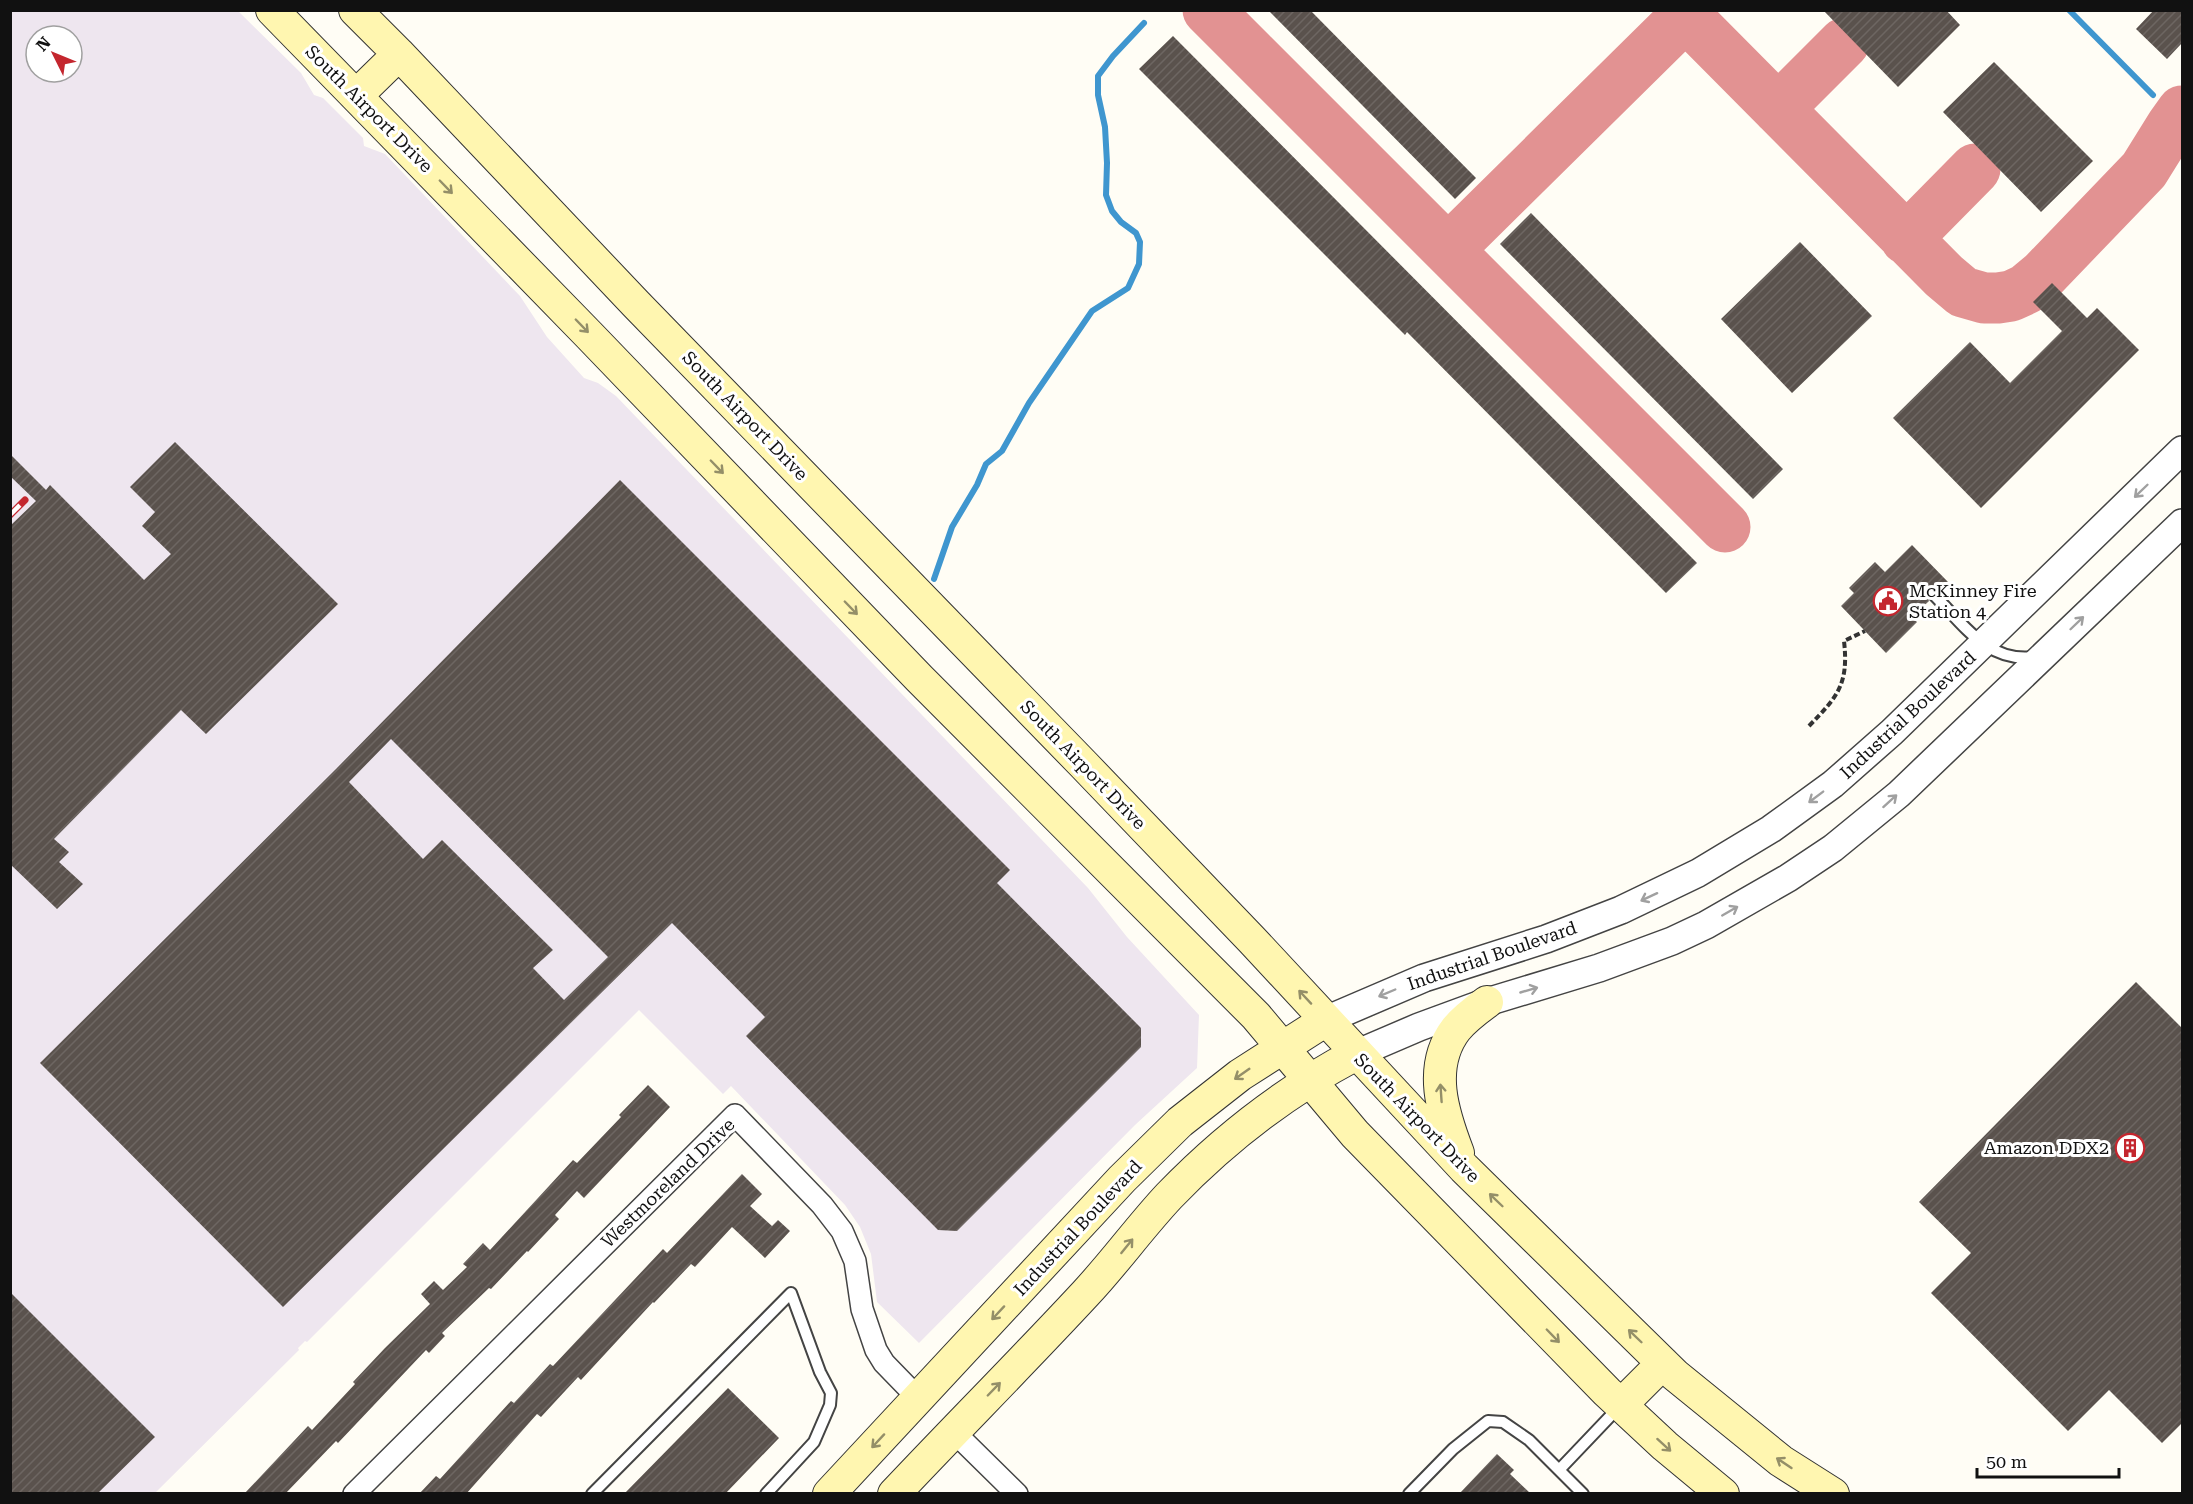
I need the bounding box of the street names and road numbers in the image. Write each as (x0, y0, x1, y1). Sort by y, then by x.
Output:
street label: South Airport Drive (301, 41, 437, 177)
street label: South Airport Drive (678, 347, 812, 485)
street label: Industrial Boulevard (1836, 646, 1980, 783)
street label: South Airport Drive (1016, 696, 1150, 834)
street label: Industrial Boulevard (1404, 917, 1580, 994)
street label: South Airport Drive (1350, 1049, 1484, 1187)
street label: Westmoreland Drive (597, 1114, 739, 1252)
street label: Industrial Boulevard (1009, 1155, 1146, 1300)

